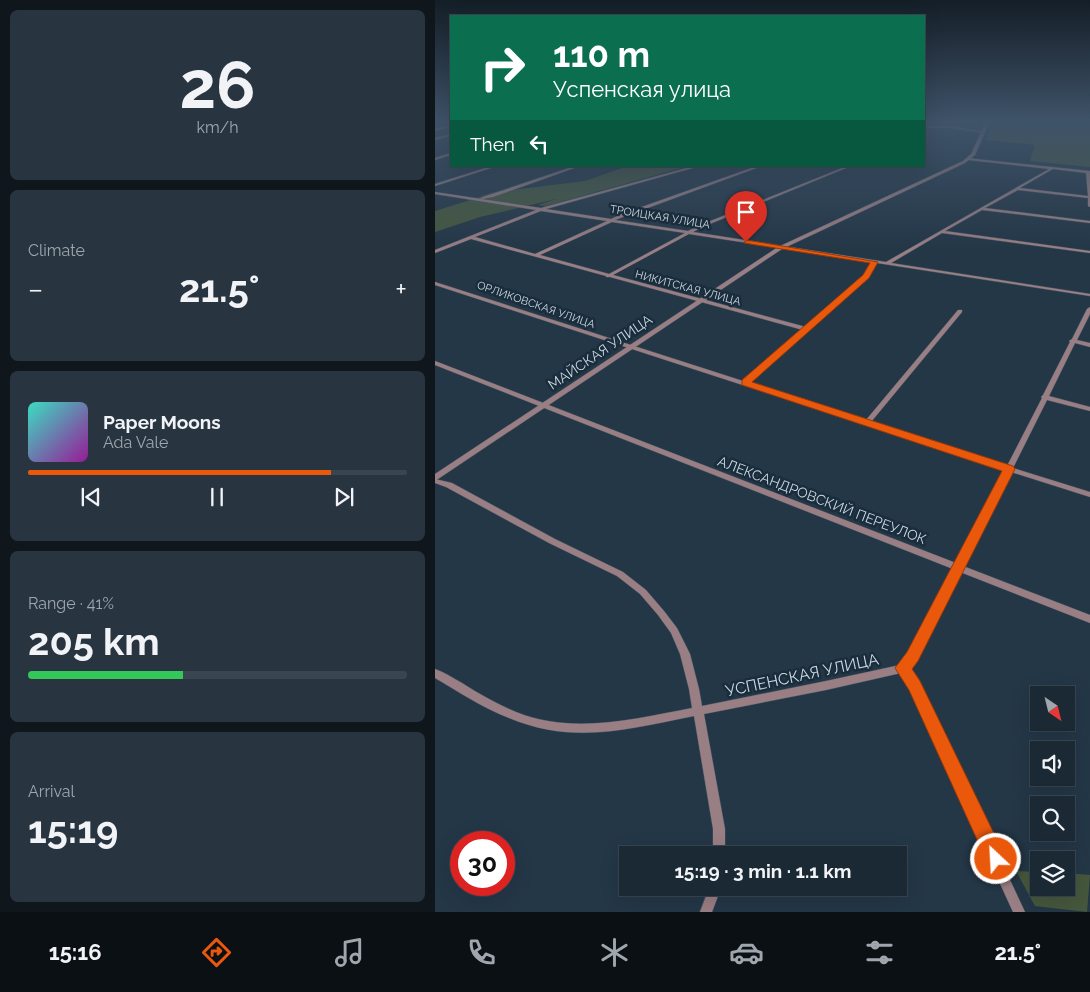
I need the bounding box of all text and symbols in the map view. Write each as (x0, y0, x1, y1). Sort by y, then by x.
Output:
text: 110 m (553, 34, 650, 75)
icon: right (470, 35, 535, 100)
text: 26 (179, 47, 256, 123)
text: Успенская улица (553, 76, 731, 102)
text: km/h (196, 118, 239, 137)
icon: left (525, 130, 553, 158)
text: Then (470, 133, 515, 155)
pin (725, 191, 767, 242)
icon: arrive (732, 198, 760, 226)
street label: ТРОИЦКАЯ УЛИЦА (609, 203, 711, 231)
text: Climate (28, 241, 85, 260)
text: 21.5° (179, 266, 260, 311)
street label: НИКИТСКАЯ УЛИЦА (634, 268, 743, 308)
text: − (28, 273, 43, 306)
text: + (395, 273, 407, 306)
street label: ОРЛИКОВСКАЯ УЛИЦА (475, 279, 597, 332)
street label: МАЙСКАЯ УЛИЦА (544, 310, 655, 393)
text: Paper Moons (103, 411, 221, 433)
text: Ada Vale (103, 433, 168, 452)
street label: АЛЕКСАНДРОВСКИЙ ПЕРЕУЛОК (715, 452, 929, 547)
icon: previous (77, 483, 105, 511)
icon: pause (203, 483, 231, 511)
icon: next (330, 483, 358, 511)
text: Range · 41% (28, 594, 114, 613)
text: 205 km (28, 619, 160, 664)
street label: УСПЕНСКАЯ УЛИЦА (724, 649, 881, 701)
north arrow (1030, 686, 1075, 731)
map controls (1030, 686, 1075, 896)
button: sound (1030, 741, 1075, 786)
text: Arrival (28, 782, 75, 801)
button: search (1030, 796, 1075, 841)
text: 15:19 (28, 807, 118, 852)
speed limit sign: 30 (450, 831, 515, 896)
position arrow (969, 832, 1021, 884)
button: layers (1030, 851, 1075, 896)
text: 15:19 · 3 min · 1.1 km (674, 860, 852, 882)
icon: directions (199, 935, 234, 970)
icon: music (332, 935, 367, 970)
icon: phone (464, 935, 499, 970)
icon: climate (597, 935, 632, 970)
icon: car (729, 935, 764, 970)
icon: filters (862, 935, 897, 970)
text: 15:16 (49, 939, 102, 965)
text: 21.5° (994, 939, 1041, 965)

